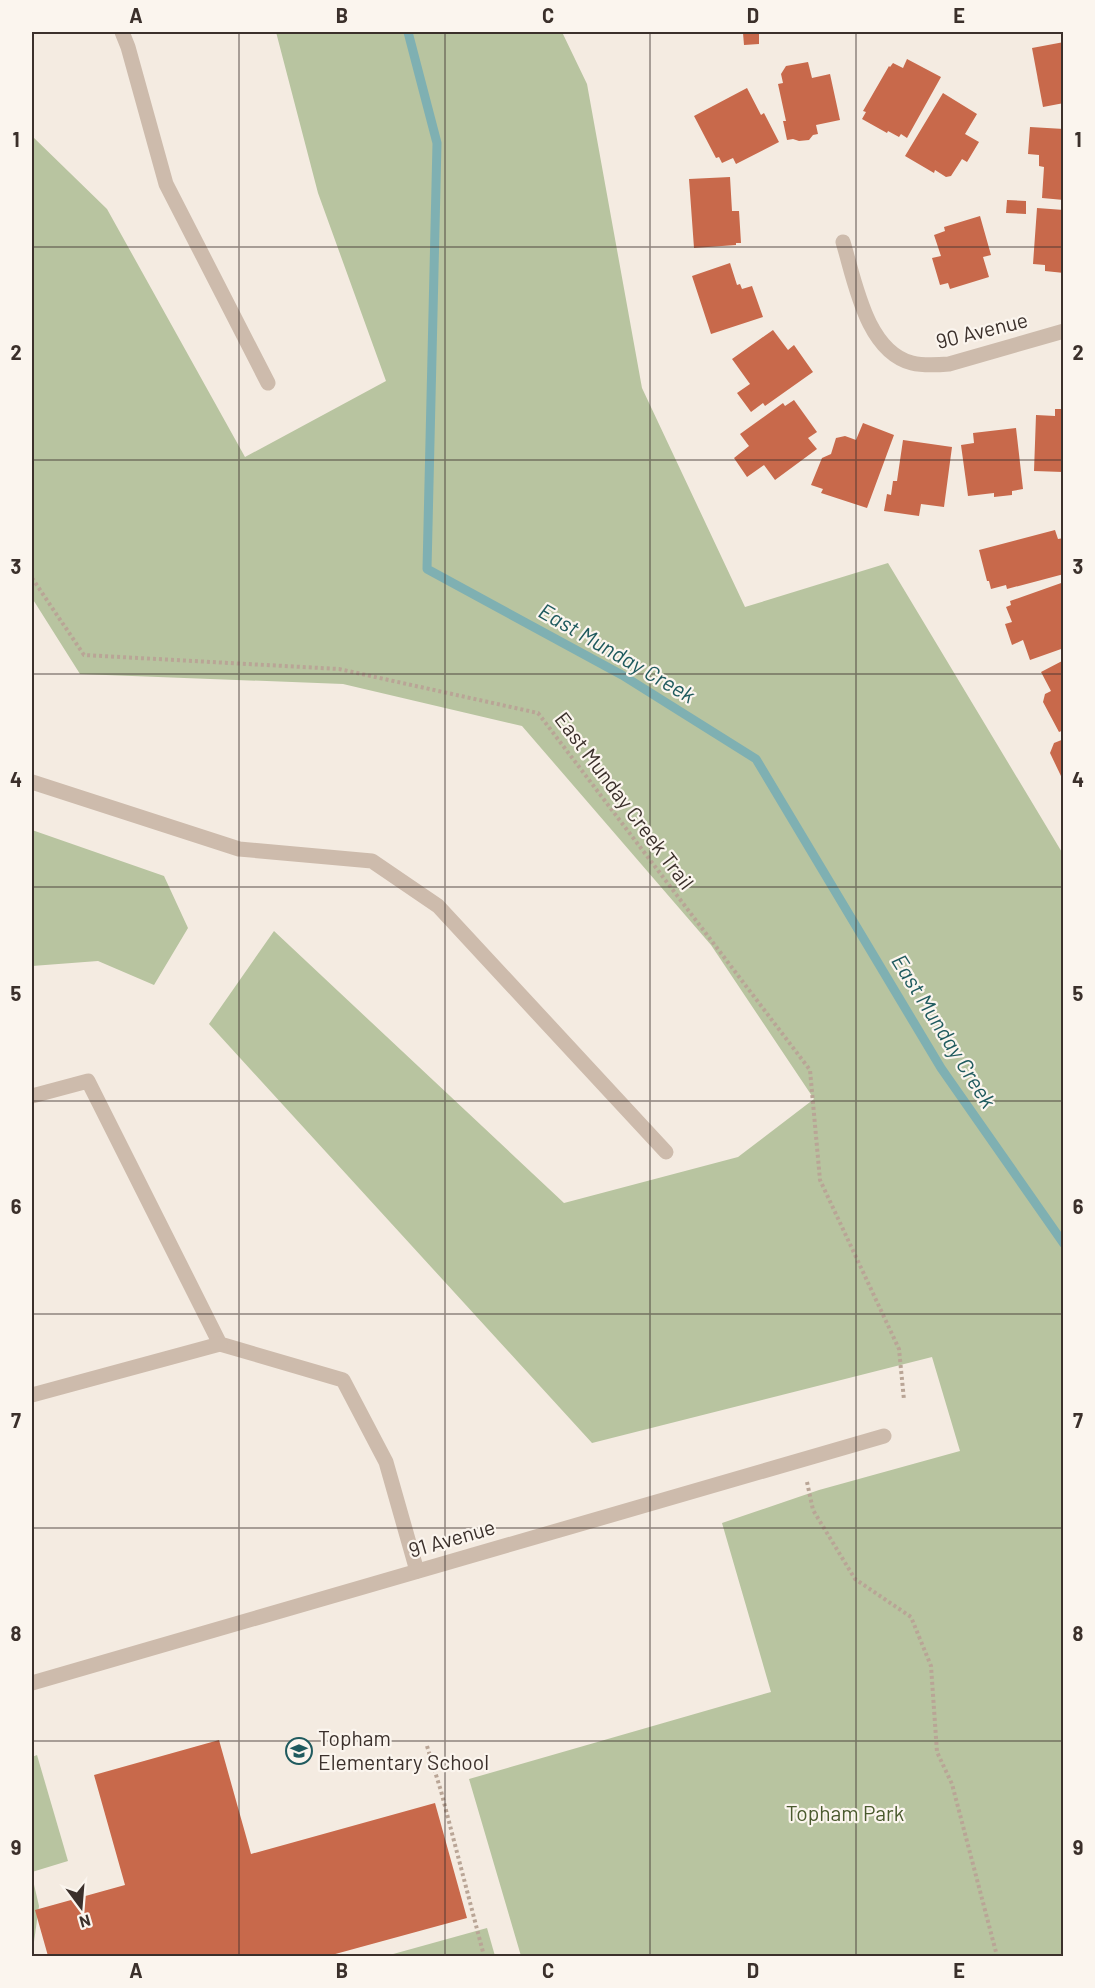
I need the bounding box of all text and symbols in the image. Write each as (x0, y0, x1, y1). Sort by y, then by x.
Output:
text: A (129, 3, 143, 27)
text: B (336, 3, 348, 27)
text: C (542, 3, 554, 27)
text: D (747, 3, 759, 27)
text: E (953, 3, 965, 27)
text: 1 (12, 127, 20, 151)
text: 1 (1074, 127, 1082, 151)
street label: 90 Avenue (933, 306, 1030, 353)
text: 2 (10, 340, 22, 364)
text: 2 (1072, 340, 1084, 364)
text: 3 (11, 554, 21, 578)
text: 3 (1073, 554, 1083, 578)
water label: East Munday Creek (535, 597, 701, 708)
street label: East Munday Creek Trail (550, 707, 700, 894)
text: 4 (10, 767, 22, 791)
text: 4 (1072, 767, 1084, 791)
water label: East Munday Creek (887, 949, 1003, 1112)
text: 5 (11, 981, 22, 1005)
text: 5 (1073, 981, 1084, 1005)
text: 6 (11, 1194, 22, 1218)
text: 6 (1073, 1194, 1084, 1218)
text: 7 (11, 1408, 21, 1432)
text: 7 (1073, 1408, 1083, 1432)
street label: 91 Avenue (405, 1513, 498, 1562)
text: 8 (11, 1621, 22, 1645)
text: 8 (1073, 1621, 1084, 1645)
place label: Topham Elementary School (318, 1725, 489, 1774)
school or university icon: Topham Elementary School (284, 1736, 314, 1766)
park label: Topham Park (786, 1800, 904, 1825)
text: 9 (11, 1835, 21, 1859)
text: 9 (1073, 1835, 1083, 1859)
north arrow (51, 1877, 111, 1937)
text: N (78, 1911, 93, 1932)
text: A (129, 1958, 143, 1982)
text: B (336, 1958, 348, 1982)
text: C (542, 1958, 554, 1982)
text: D (747, 1958, 759, 1982)
text: E (953, 1958, 965, 1982)

